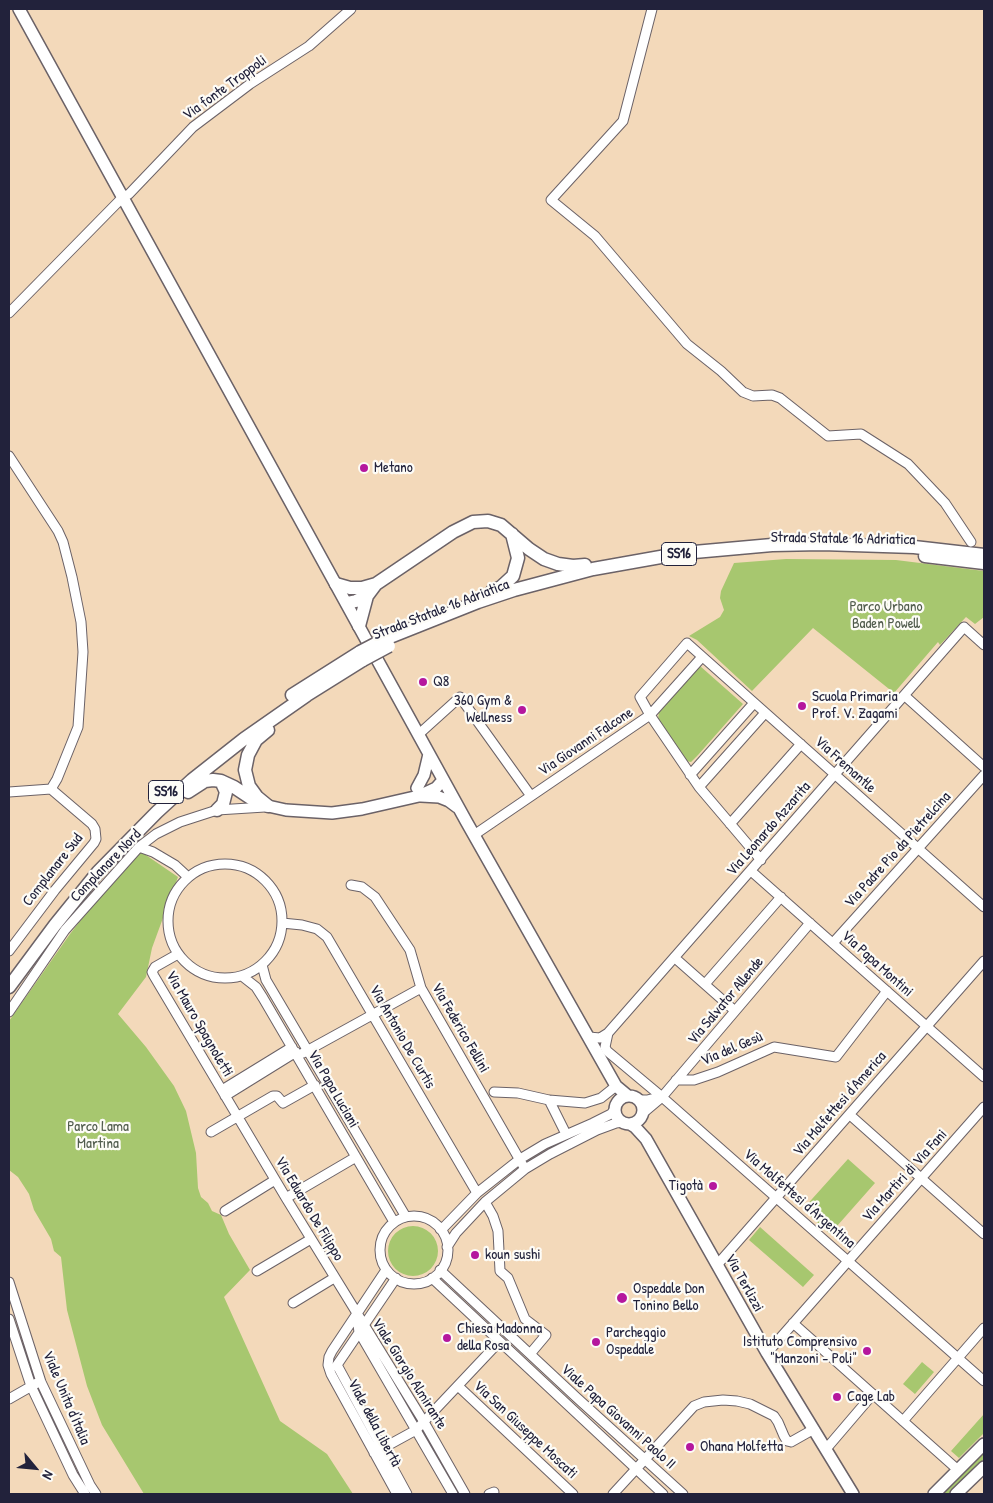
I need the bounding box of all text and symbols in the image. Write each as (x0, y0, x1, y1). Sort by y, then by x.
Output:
street label: Via fonte Troppoli (180, 52, 270, 124)
place label: Metano (374, 459, 413, 477)
marker: Metano (358, 462, 370, 474)
street label: Strada Statale 16 Adriatica (771, 529, 915, 549)
road number: SS16 (662, 542, 696, 566)
street label: Strada Statale 16 Adriatica (370, 576, 512, 644)
park label: Parco Urbano Baden Powell (849, 598, 923, 633)
place label: Q8 (433, 673, 449, 691)
marker: Q8 (417, 676, 429, 688)
place label: Scuola Primaria Prof. V. Zagami (812, 688, 898, 723)
place label: 360 Gym & Wellness (454, 692, 512, 727)
marker: Scuola Primaria Prof. V. Zagami (796, 700, 808, 712)
marker: 360 Gym & Wellness (516, 704, 528, 716)
street label: Via Giovanni Falcone (535, 704, 637, 780)
street label: Via Fremantle (811, 733, 879, 797)
street label: Via Leonardo Azzarita (723, 778, 815, 880)
road number: SS16 (148, 780, 184, 804)
street label: Via Padre Pio da Pietrelcina (841, 788, 955, 912)
street label: Complanare Nord (67, 826, 145, 906)
street label: Complanare Sud (19, 830, 87, 910)
street label: Via Papa Montini (837, 927, 917, 1001)
street label: Via Salvator Allende (684, 954, 768, 1048)
street label: Via Mauro Spagnoletti (161, 968, 237, 1080)
street label: Via Federico Fellini (427, 980, 493, 1076)
street label: Via Antonio De Curtis (365, 982, 439, 1092)
street label: Via del Gesù (698, 1028, 766, 1070)
street label: Via Papa Luciani (304, 1047, 362, 1131)
street label: Via Molfettesi d'America (790, 1048, 890, 1160)
park label: Parco Lama Martina (67, 1118, 129, 1153)
street label: Via Martiri di Via Fani (859, 1126, 951, 1226)
street label: Via Molfettesi d'Argentina (739, 1146, 859, 1252)
street label: Via Eduardo De Filippo (271, 1154, 347, 1264)
place label: Tigotà (669, 1177, 703, 1195)
marker: Tigotà (707, 1180, 719, 1192)
place label: koun sushi (485, 1246, 541, 1264)
marker: koun sushi (469, 1249, 481, 1261)
street label: Via Terlizzi (721, 1251, 767, 1315)
place label: Ospedale Don Tonino Bello (633, 1280, 705, 1315)
marker: Ospedale Don Tonino Bello (615, 1291, 629, 1305)
street label: Viale Giorgio Almirante (368, 1315, 450, 1433)
place label: Chiesa Madonna della Rosa (457, 1320, 542, 1355)
place label: Parcheggio Ospedale (606, 1324, 666, 1359)
marker: Chiesa Madonna della Rosa (441, 1332, 453, 1344)
place label: Istituto Comprensivo "Manzoni - Poli" (743, 1333, 857, 1368)
marker: Parcheggio Ospedale (590, 1336, 602, 1348)
marker: Istituto Comprensivo "Manzoni - Poli" (861, 1345, 873, 1357)
street label: Viale Unita d'Italia (38, 1348, 94, 1448)
street label: Viale Papa Giovanni Paolo II (557, 1361, 679, 1473)
street label: Viale della Libertà (343, 1376, 405, 1470)
street label: Via San Giuseppe Moscati (469, 1377, 581, 1483)
place label: Cage Lab (847, 1388, 895, 1406)
marker: Cage Lab (831, 1391, 843, 1403)
place label: Ohana Molfetta (700, 1438, 783, 1456)
marker: Ohana Molfetta (684, 1441, 696, 1453)
north arrow (10, 1443, 60, 1493)
text: N (39, 1468, 59, 1483)

